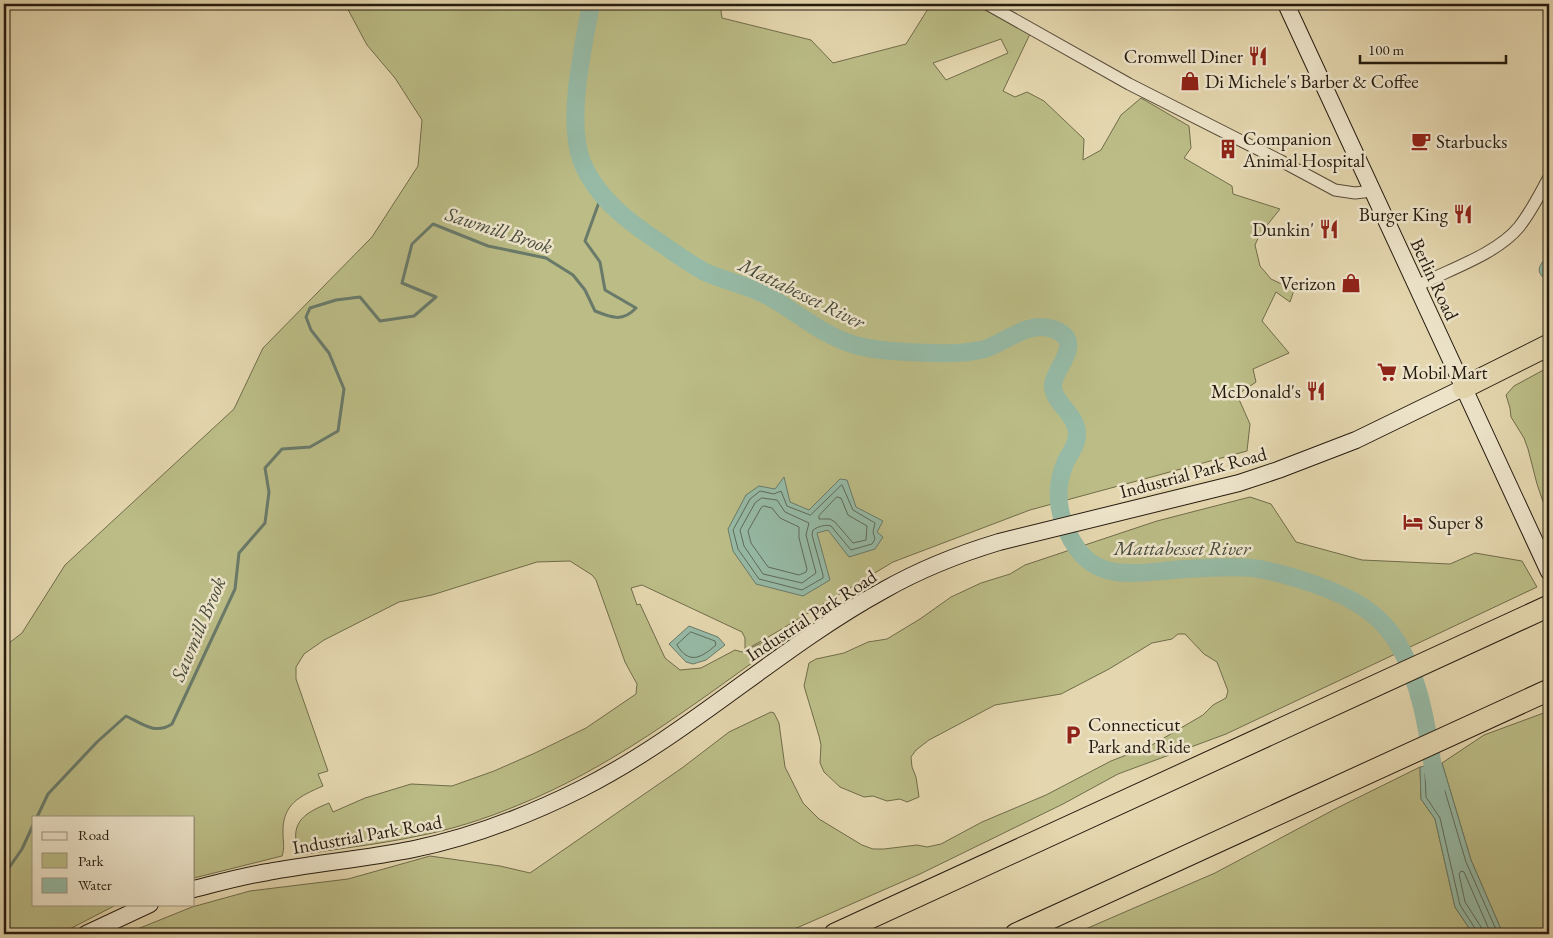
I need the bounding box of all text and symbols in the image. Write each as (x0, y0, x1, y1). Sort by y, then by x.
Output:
scale bar (1360, 32, 1507, 64)
text: 100 m (1368, 40, 1405, 59)
place label: Cromwell Diner (1124, 44, 1244, 69)
restaurant icon: Cromwell Diner (1247, 45, 1269, 67)
place label: Di Michele's Barber & Coffee (1205, 69, 1419, 94)
shop icon: Di Michele's Barber & Coffee (1179, 70, 1201, 92)
place label: Companion Animal Hospital (1242, 126, 1366, 173)
place label: Starbucks (1436, 129, 1507, 154)
cafe icon: Starbucks (1410, 130, 1432, 152)
building icon: Companion Animal Hospital (1217, 138, 1239, 160)
water label: Sawmill Brook (441, 200, 556, 259)
place label: Burger King (1359, 202, 1449, 227)
restaurant icon: Burger King (1452, 203, 1474, 225)
place label: Dunkin' (1252, 217, 1314, 242)
restaurant icon: Dunkin' (1318, 218, 1340, 240)
street label: Berlin Road (1405, 234, 1465, 325)
water label: Mattabesset River (734, 251, 870, 335)
place label: Verizon (1280, 271, 1336, 296)
shop icon: Verizon (1340, 272, 1362, 294)
place label: Mobil Mart (1402, 360, 1488, 385)
supermarket icon: Mobil Mart (1376, 361, 1398, 383)
place label: McDonald's (1211, 379, 1301, 404)
restaurant icon: McDonald's (1305, 380, 1327, 402)
street label: Industrial Park Road (1117, 441, 1270, 504)
place label: Super 8 (1428, 510, 1483, 535)
hotel icon: Super 8 (1402, 511, 1424, 533)
water label: Mattabesset River (1113, 535, 1252, 561)
street label: Industrial Park Road (741, 564, 882, 667)
water label: Sawmill Brook (164, 573, 232, 686)
place label: Connecticut Park and Ride (1088, 712, 1190, 759)
parking icon: Connecticut Park and Ride (1062, 724, 1084, 746)
street label: Industrial Park Road (291, 809, 444, 860)
legend (32, 816, 195, 906)
text: Road (78, 825, 110, 844)
text: Park (78, 851, 105, 870)
text: Water (78, 875, 112, 894)

